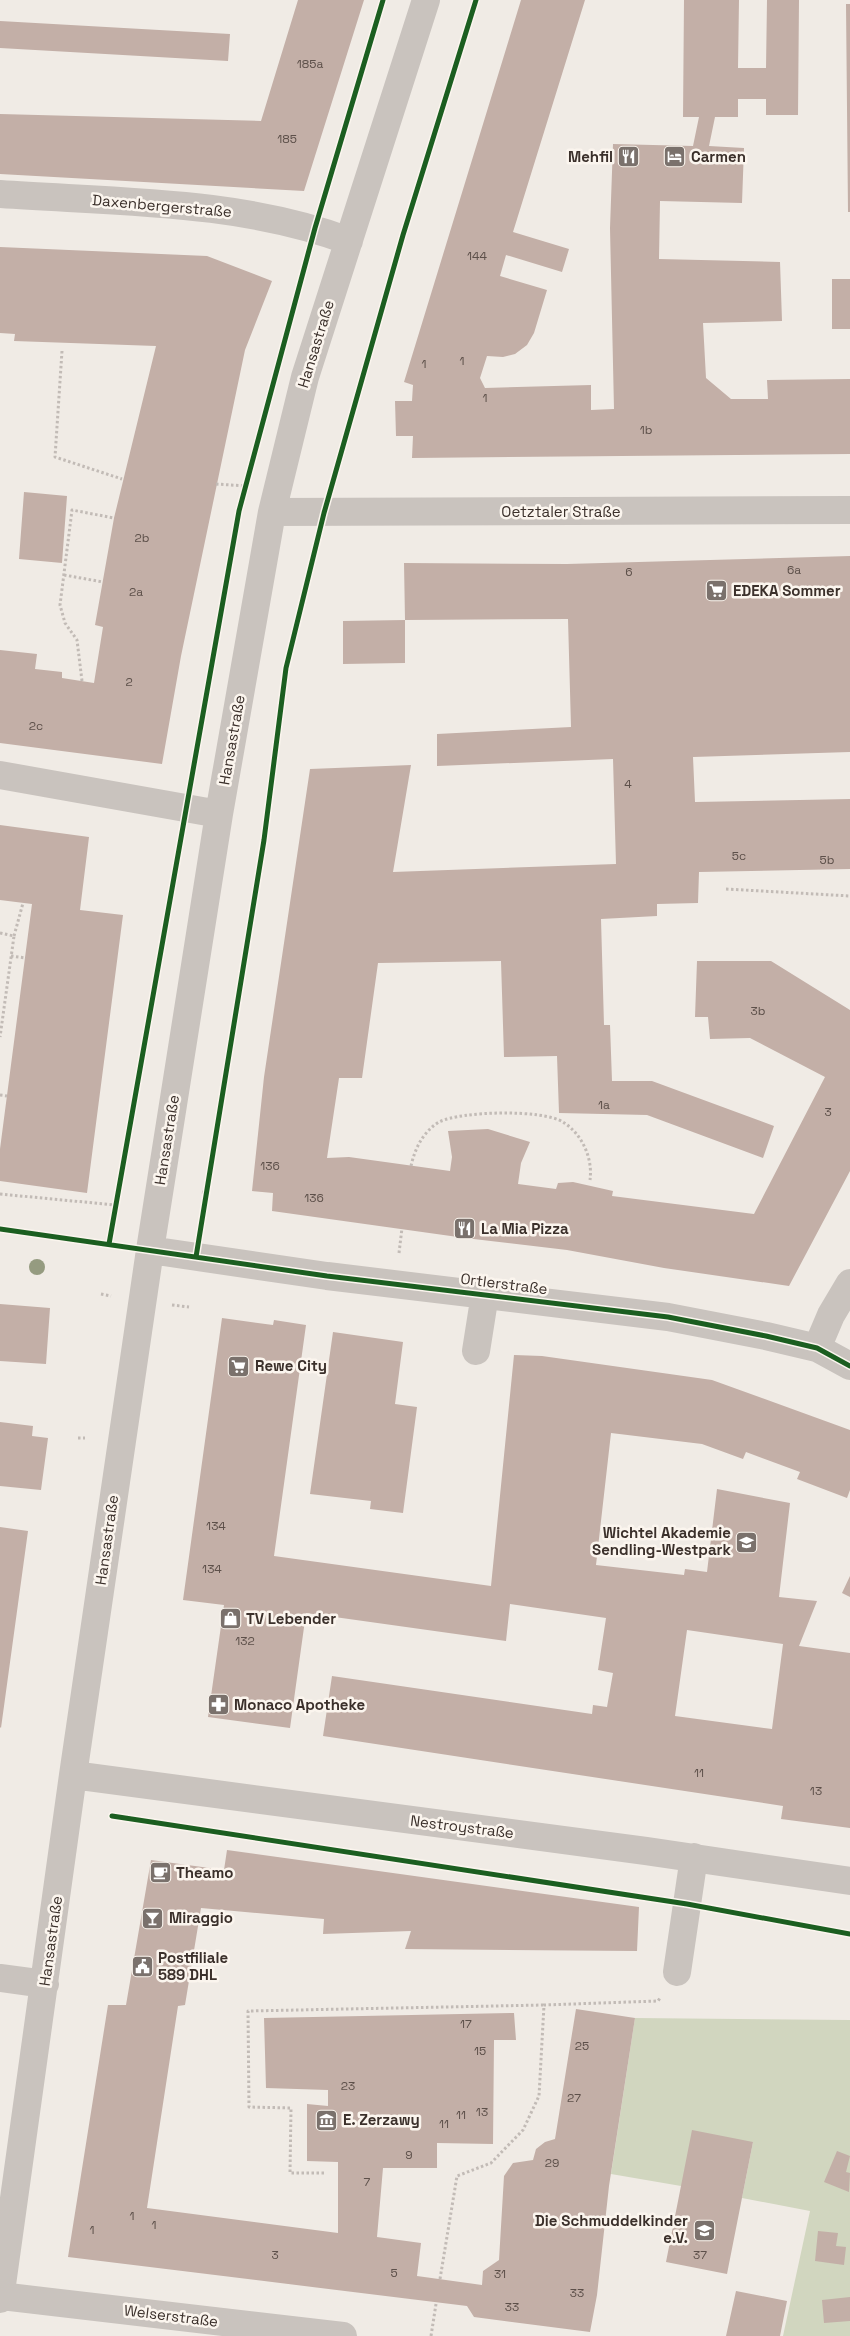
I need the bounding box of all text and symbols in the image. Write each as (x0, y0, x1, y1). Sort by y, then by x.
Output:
house number: 185a (297, 56, 323, 72)
house number: 185 (277, 131, 297, 147)
restaurant icon: Mehfil (617, 145, 641, 169)
hotel icon: Carmen (663, 145, 687, 169)
place label: Mehfil (568, 147, 613, 166)
place label: Carmen (691, 147, 746, 166)
street label: Daxenbergerstraße (92, 190, 233, 221)
house number: 144 (467, 248, 488, 264)
street label: Hansastraße (293, 297, 338, 390)
house number: 1 (459, 353, 465, 369)
house number: 1 (421, 356, 427, 372)
house number: 1 (482, 390, 488, 406)
house number: 1b (640, 422, 653, 438)
street label: Oetztaler Straße (501, 502, 621, 521)
house number: 2b (135, 530, 150, 546)
house number: 6a (787, 562, 801, 578)
house number: 6 (625, 564, 633, 580)
supermarket icon: EDEKA Sommer (705, 579, 729, 603)
place label: EDEKA Sommer (733, 581, 841, 600)
house number: 2a (129, 584, 143, 600)
house number: 2 (125, 674, 133, 690)
street label: Hansastraße (214, 693, 249, 786)
house number: 2c (29, 718, 43, 734)
house number: 4 (624, 776, 632, 792)
house number: 5c (732, 848, 746, 864)
house number: 5b (820, 852, 835, 868)
house number: 3b (751, 1003, 766, 1019)
street label: Hansastraße (150, 1093, 183, 1186)
house number: 1a (598, 1097, 610, 1113)
house number: 3 (824, 1104, 832, 1120)
house number: 136 (260, 1158, 280, 1174)
house number: 136 (304, 1190, 324, 1206)
restaurant icon: La Mia Pizza (453, 1217, 477, 1241)
place label: La Mia Pizza (481, 1219, 569, 1238)
street label: Ortlerstraße (459, 1269, 549, 1298)
supermarket icon: Rewe City (227, 1354, 251, 1378)
place label: Rewe City (255, 1356, 327, 1375)
street label: Hansastraße (91, 1493, 122, 1586)
house number: 134 (206, 1518, 226, 1534)
place label: Wichtel Akademie Sendling-Westpark (592, 1523, 732, 1559)
school or university icon: Wichtel Akademie Sendling-Westpark (735, 1530, 759, 1554)
house number: 134 (202, 1561, 222, 1577)
shop icon: TV Lebender (218, 1607, 242, 1631)
place label: TV Lebender (246, 1609, 336, 1628)
house number: 132 (235, 1633, 255, 1649)
pharmacy icon: Monaco Apotheke (206, 1693, 230, 1717)
place label: Monaco Apotheke (234, 1695, 366, 1714)
house number: 11 (694, 1765, 704, 1781)
house number: 13 (810, 1783, 822, 1799)
street label: Nestroystraße (409, 1811, 515, 1842)
cafe icon: Theamo (148, 1861, 172, 1885)
place label: Theamo (176, 1863, 233, 1882)
street label: Hansastraße (35, 1894, 66, 1987)
bar icon: Miraggio (141, 1906, 165, 1930)
place label: Miraggio (169, 1908, 233, 1927)
place label: Postfiliale 589 DHL (158, 1948, 228, 1984)
public building icon: Postfiliale 589 DHL (130, 1955, 154, 1979)
house number: 17 (460, 2016, 472, 2032)
house number: 25 (575, 2038, 589, 2054)
house number: 15 (474, 2043, 486, 2059)
house number: 23 (341, 2078, 355, 2094)
house number: 27 (567, 2090, 581, 2106)
house number: 13 (476, 2104, 488, 2120)
house number: 11 (456, 2107, 466, 2123)
museum icon: E. Zerzawy (315, 2108, 339, 2132)
place label: E. Zerzawy (343, 2110, 420, 2129)
house number: 11 (439, 2116, 449, 2132)
house number: 9 (405, 2147, 413, 2163)
house number: 29 (545, 2155, 559, 2171)
house number: 7 (364, 2174, 371, 2190)
house number: 1 (129, 2208, 135, 2224)
place label: Die Schmuddelkinder e.V. (535, 2211, 688, 2247)
house number: 1 (151, 2217, 157, 2233)
school or university icon: Die Schmuddelkinder e.V. (692, 2218, 716, 2242)
house number: 1 (89, 2222, 95, 2238)
house number: 3 (271, 2247, 279, 2263)
house number: 37 (693, 2247, 707, 2263)
house number: 5 (390, 2265, 398, 2281)
house number: 31 (494, 2266, 506, 2282)
house number: 33 (570, 2285, 584, 2301)
house number: 33 (505, 2299, 519, 2315)
street label: Welserstraße (123, 2300, 219, 2331)

